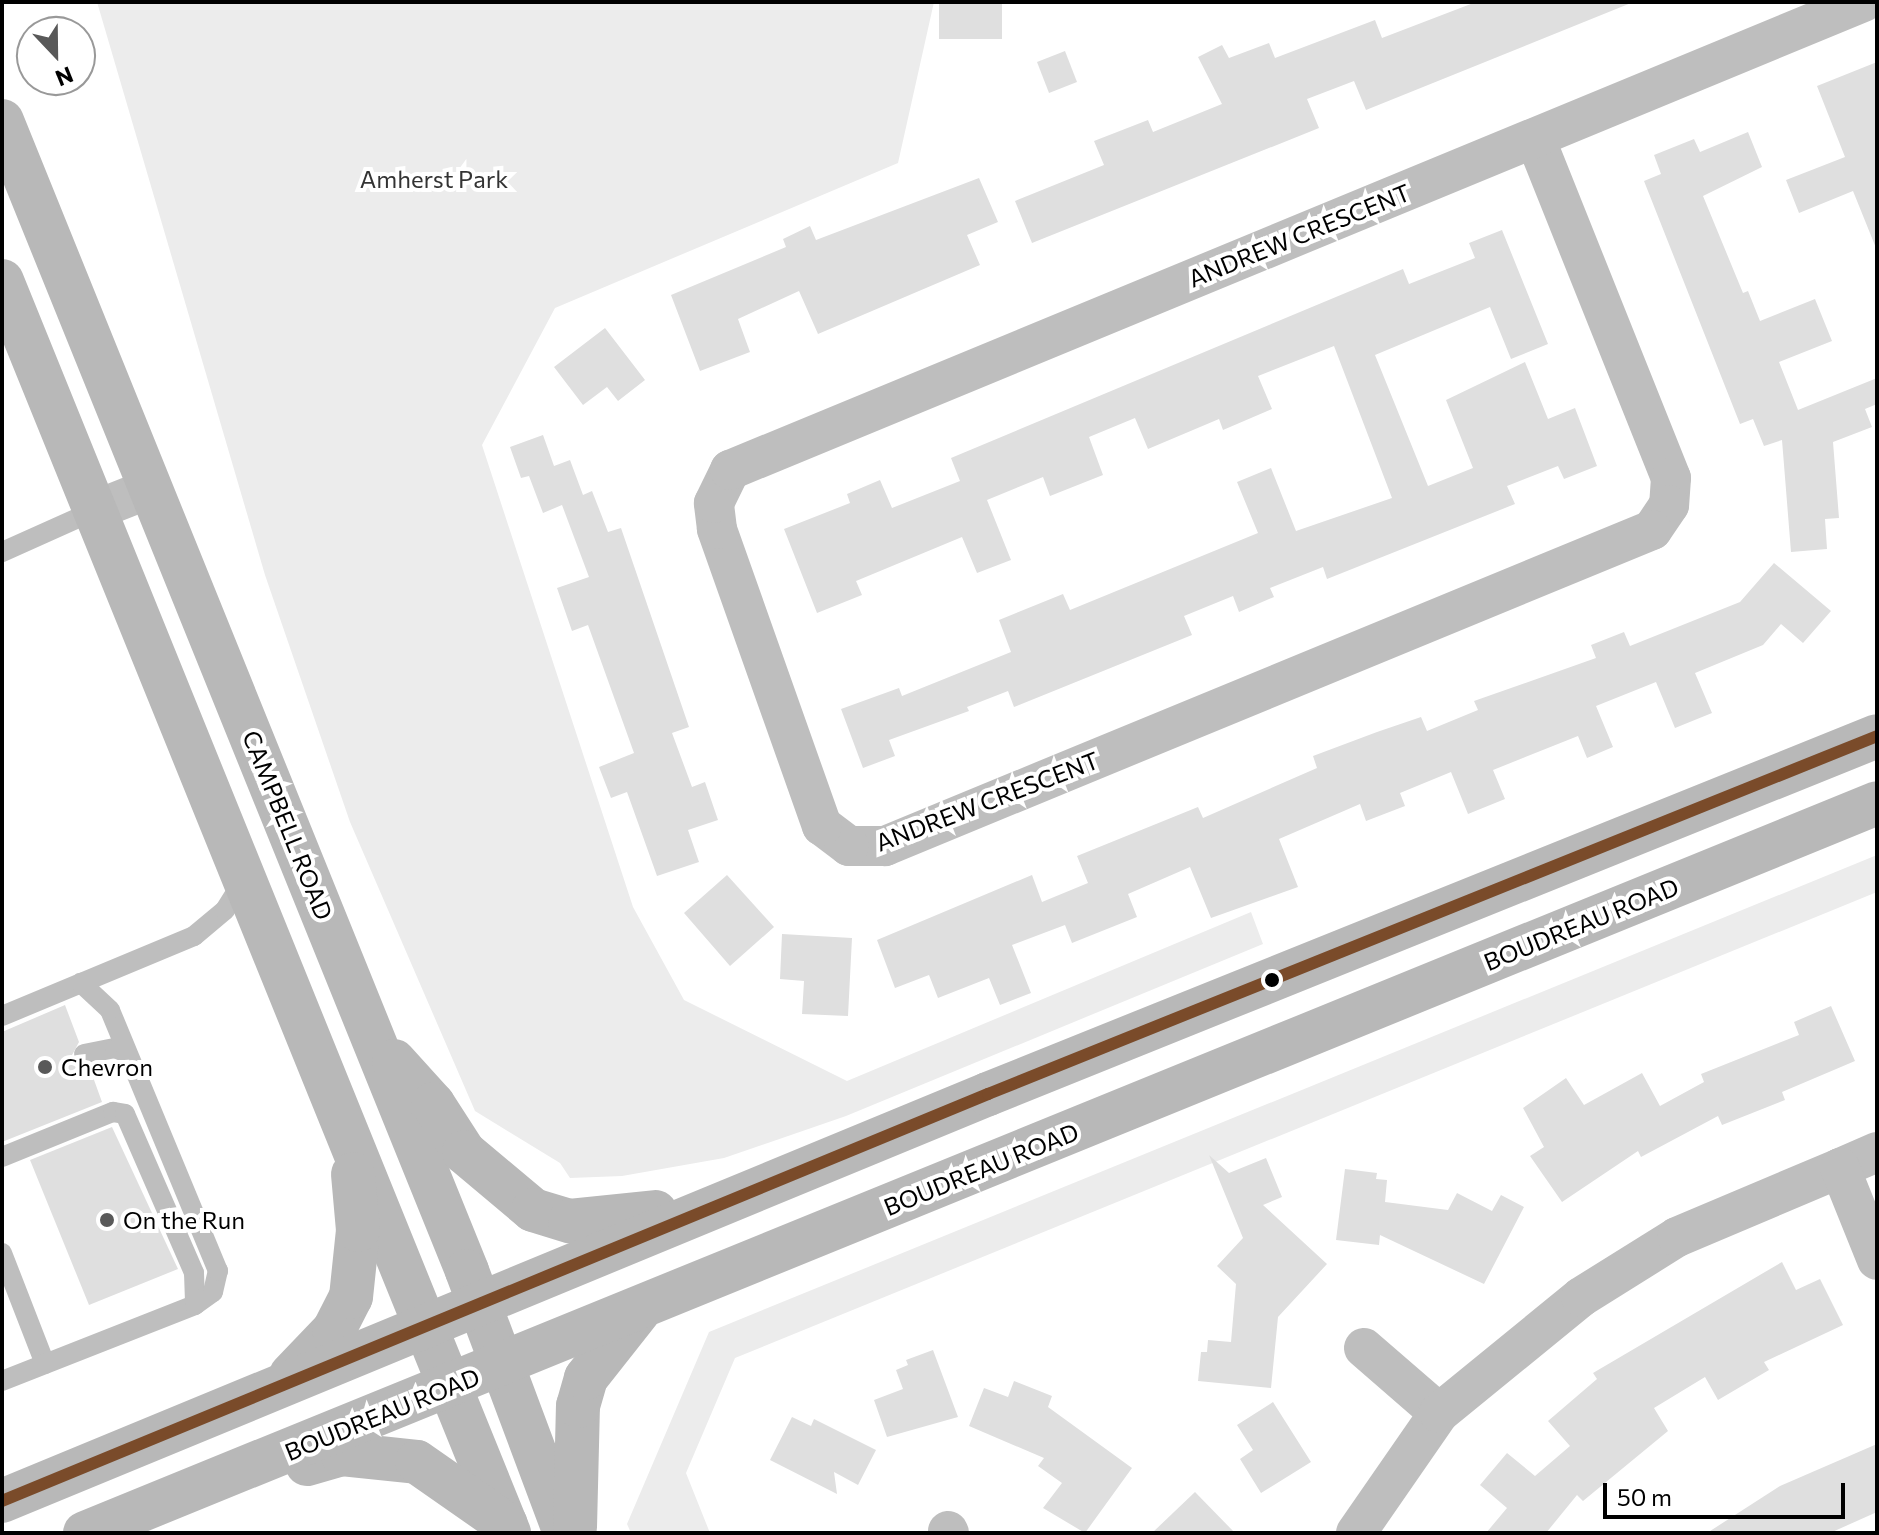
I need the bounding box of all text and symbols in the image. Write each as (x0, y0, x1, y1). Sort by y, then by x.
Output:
north arrow (16, 16, 96, 96)
text: N (52, 61, 77, 92)
park label: Amherst Park (360, 165, 508, 193)
street label: ANDREW CRESCENT (1184, 177, 1414, 293)
street label: CAMPBELL ROAD (237, 726, 339, 924)
street label: ANDREW CRESCENT (871, 745, 1103, 857)
street label: BOUDREAU ROAD (1479, 872, 1683, 976)
unlabelled marker (1264, 972, 1280, 988)
place label: Chevron (61, 1053, 153, 1081)
marker: Chevron (36, 1058, 54, 1076)
street label: BOUDREAU ROAD (879, 1117, 1083, 1221)
place label: On the Run (123, 1206, 245, 1234)
marker: On the Run (98, 1211, 116, 1229)
street label: BOUDREAU ROAD (280, 1362, 484, 1466)
scale bar (1607, 1467, 1849, 1517)
text: 50 m (1617, 1482, 1672, 1511)

